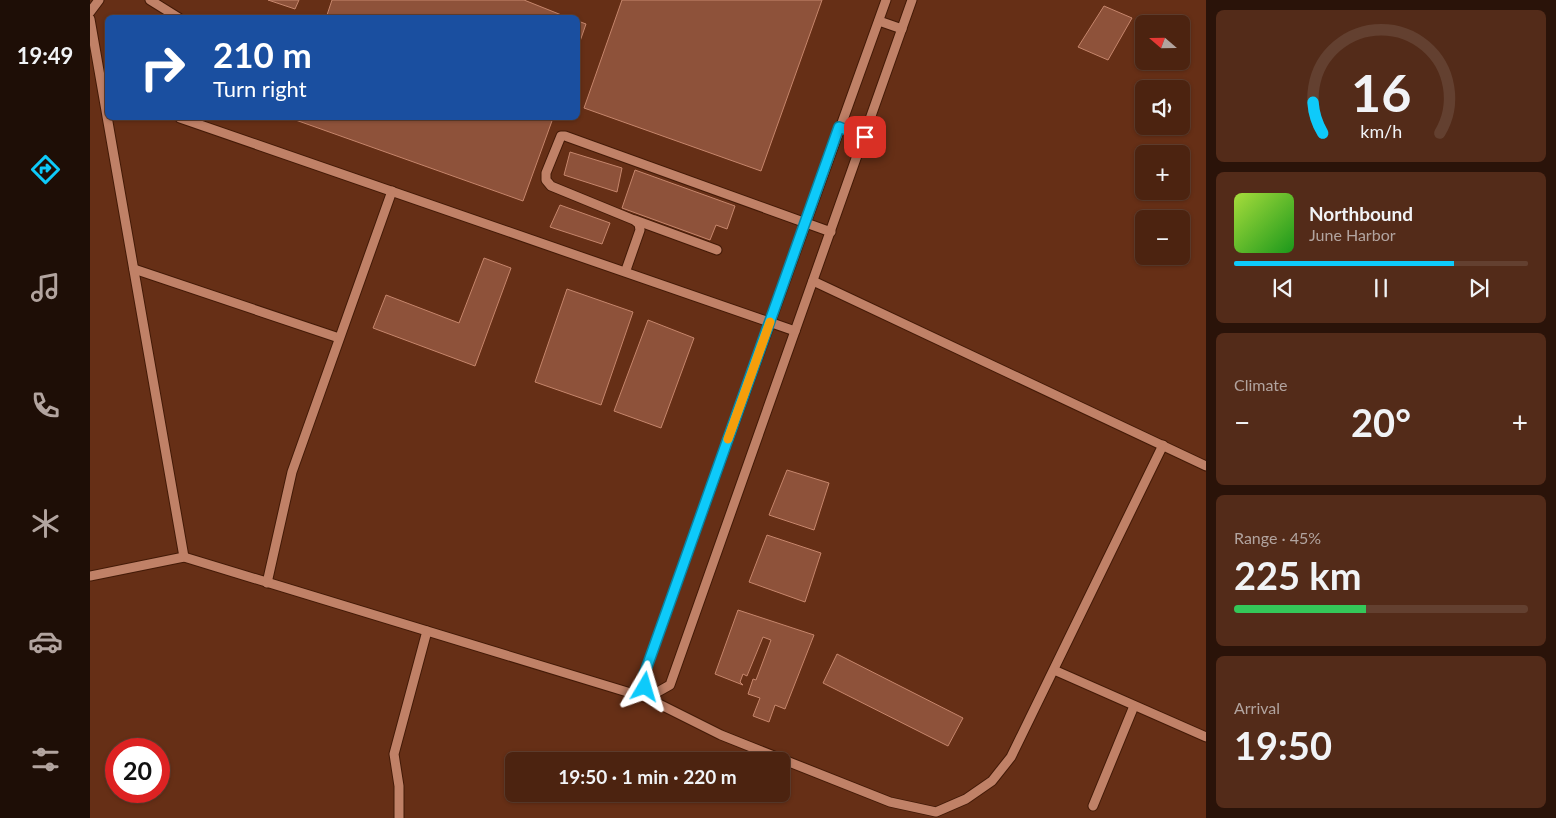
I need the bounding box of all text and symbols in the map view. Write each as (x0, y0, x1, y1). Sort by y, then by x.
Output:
north arrow (1135, 15, 1190, 70)
map controls (1135, 15, 1190, 265)
text: 210 m (213, 33, 312, 75)
icon: right (130, 35, 195, 100)
text: 19:49 (17, 42, 73, 69)
text: 16 (1351, 61, 1411, 123)
text: Turn right (213, 75, 307, 102)
button: sound (1135, 80, 1190, 135)
pin (844, 116, 886, 158)
text: km/h (1360, 120, 1402, 142)
icon: arrive (851, 123, 879, 151)
button: + (1135, 145, 1190, 200)
icon: directions (28, 152, 63, 187)
text: Northbound (1309, 202, 1413, 225)
button: − (1135, 210, 1190, 265)
text: June Harbor (1309, 225, 1396, 244)
icon: music (28, 270, 63, 305)
icon: previous (1269, 274, 1297, 302)
icon: pause (1367, 274, 1395, 302)
icon: next (1465, 274, 1493, 302)
text: Climate (1234, 375, 1287, 394)
icon: phone (28, 388, 63, 423)
text: 20° (1351, 399, 1411, 445)
text: − (1234, 405, 1250, 439)
text: + (1512, 405, 1528, 439)
icon: climate (28, 506, 63, 541)
text: Range · 45% (1234, 528, 1321, 547)
text: 225 km (1234, 552, 1362, 598)
icon: car (28, 624, 63, 659)
position arrow (618, 660, 670, 712)
text: Arrival (1234, 698, 1280, 717)
text: 19:50 (1234, 722, 1332, 768)
speed limit sign: 20 (105, 738, 170, 803)
icon: filters (28, 742, 63, 777)
text: 19:50 · 1 min · 220 m (558, 765, 737, 788)

